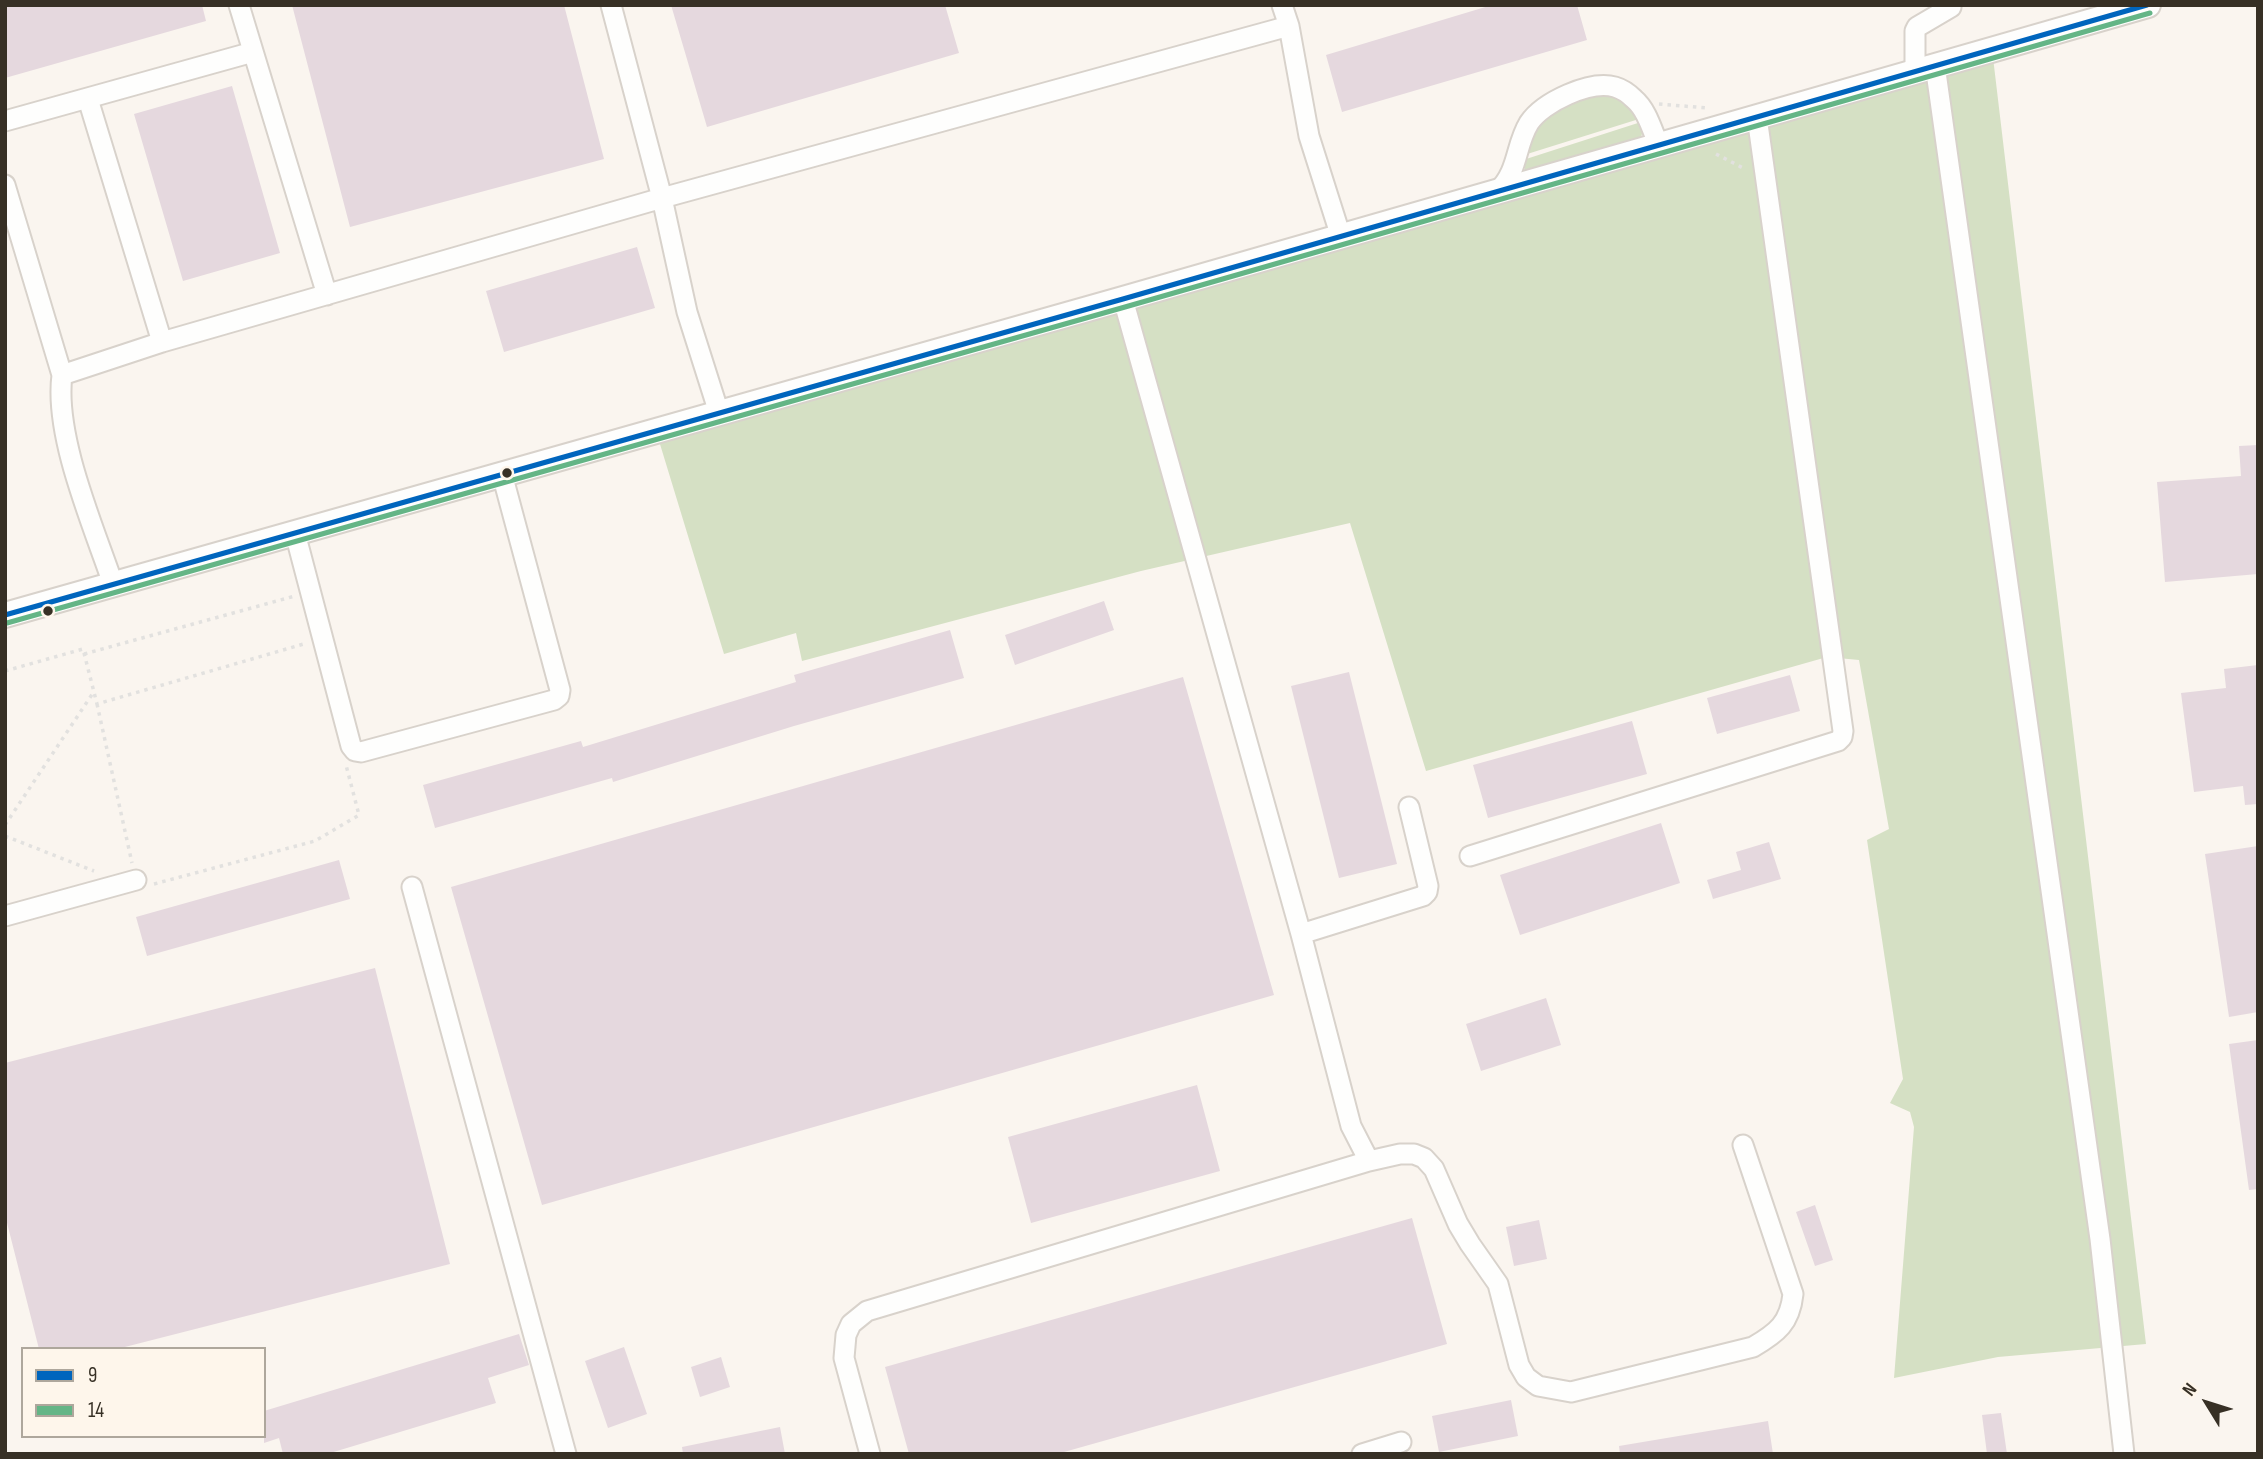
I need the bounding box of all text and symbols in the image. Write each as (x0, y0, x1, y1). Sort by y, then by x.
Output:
unlabelled marker (500, 466, 514, 480)
unlabelled marker (41, 604, 55, 618)
legend (21, 1347, 266, 1438)
text: 9 (88, 1363, 97, 1388)
north arrow (2172, 1368, 2242, 1438)
text: N (2178, 1379, 2202, 1401)
text: 14 (88, 1398, 104, 1423)

